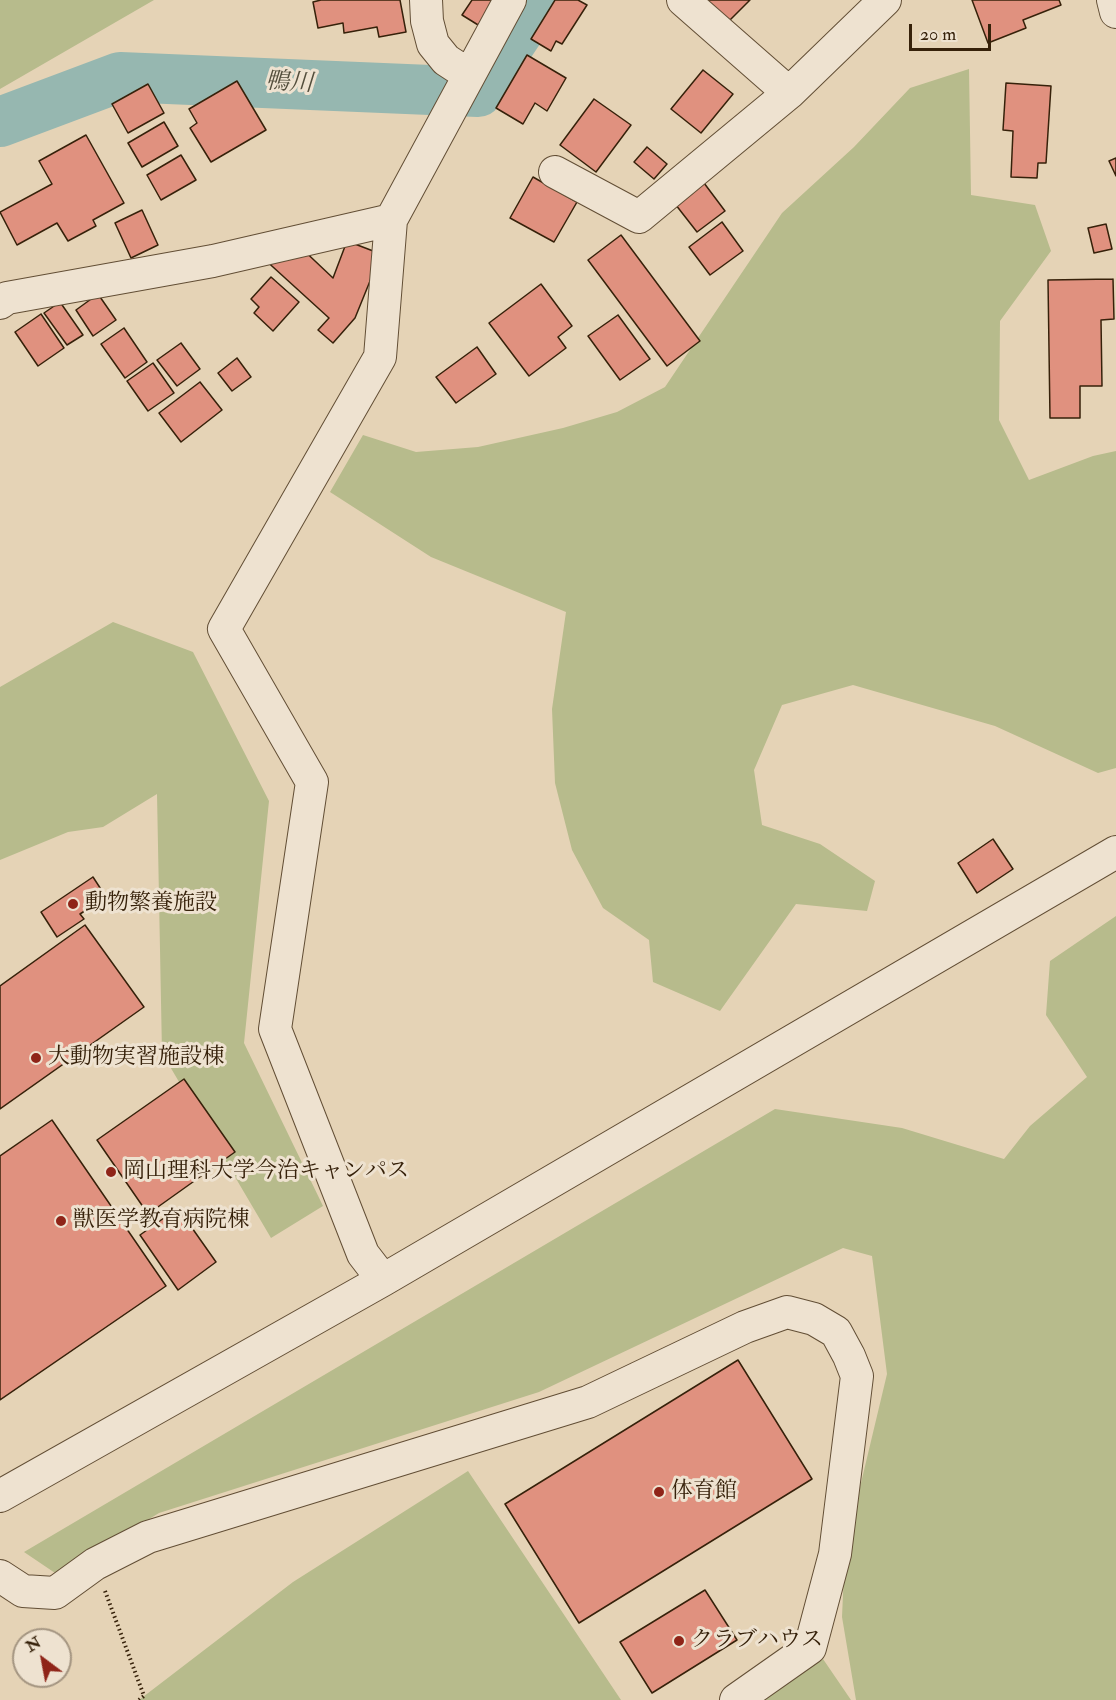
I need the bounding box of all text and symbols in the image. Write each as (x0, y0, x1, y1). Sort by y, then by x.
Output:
scale bar (912, 12, 994, 50)
text: 20 m (920, 23, 956, 46)
water label: 鴨川 (264, 68, 314, 100)
place label: 動物繁養施設 (85, 891, 217, 917)
marker: 動物繁養施設 (66, 897, 80, 911)
place label: 大動物実習施設棟 (48, 1045, 224, 1071)
marker: 大動物実習施設棟 (29, 1051, 43, 1065)
place label: 岡山理科大学今治キャンパス (123, 1159, 409, 1185)
marker: 岡山理科大学今治キャンパス (104, 1165, 118, 1179)
place label: 獣医学教育病院棟 (73, 1208, 249, 1234)
marker: 獣医学教育病院棟 (54, 1214, 68, 1228)
place label: 体育館 (671, 1479, 737, 1505)
marker: 体育館 (652, 1485, 666, 1499)
north arrow (12, 1628, 72, 1688)
place label: クラブハウス (691, 1628, 823, 1654)
text: N (22, 1632, 45, 1657)
marker: クラブハウス (672, 1634, 686, 1648)

